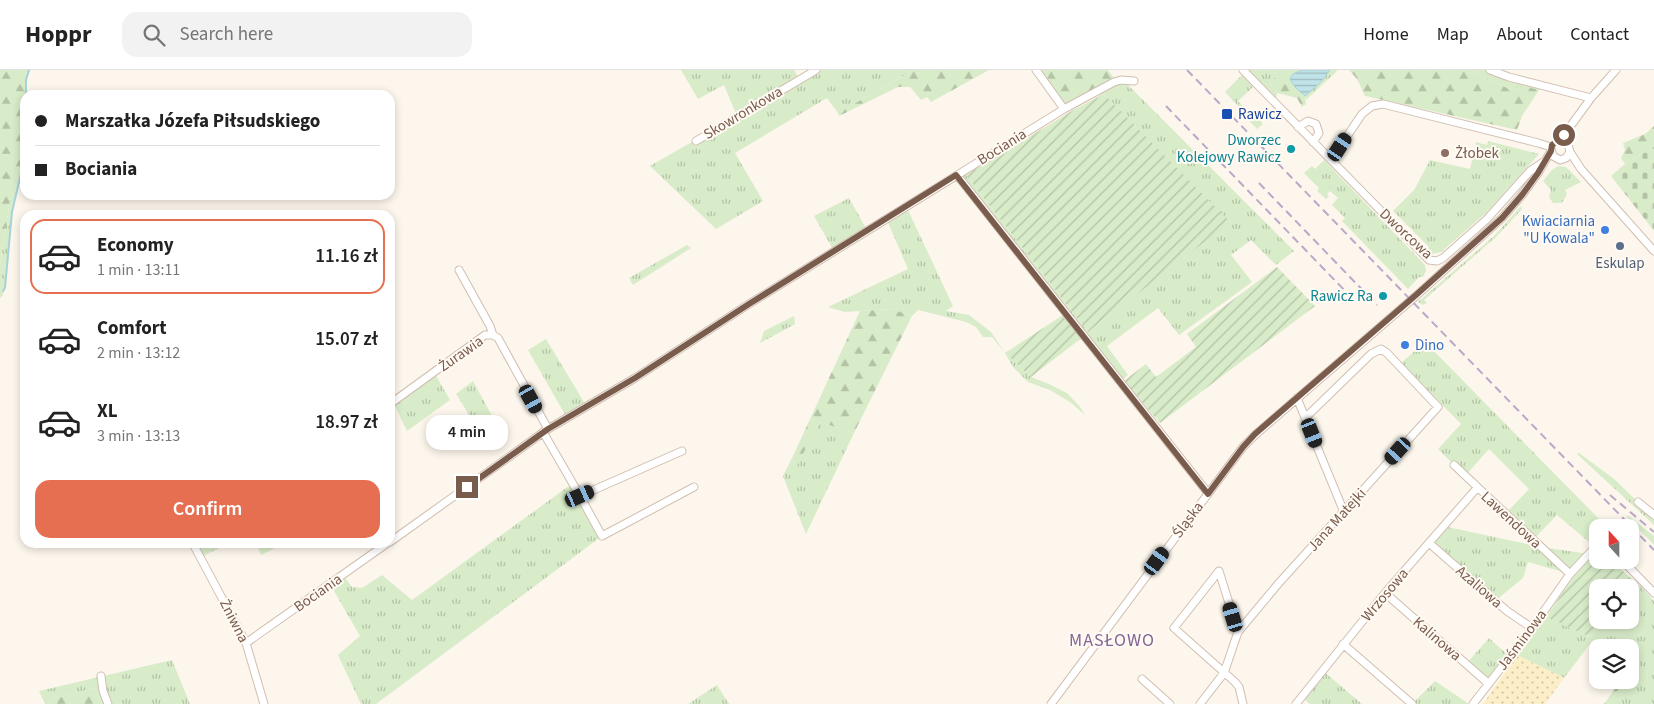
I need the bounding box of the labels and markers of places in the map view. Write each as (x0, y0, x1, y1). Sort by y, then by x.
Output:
place label: Rawicz (1238, 104, 1282, 125)
marker: Rawicz (1220, 107, 1234, 121)
place label: Dworzec Kolejowy Rawicz (1177, 130, 1281, 168)
marker: Dworzec Kolejowy Rawicz (1285, 143, 1297, 155)
place label: Żłobek (1455, 143, 1499, 164)
marker: Żłobek (1439, 147, 1451, 159)
place label: Kwiaciarnia "U Kowala" (1522, 211, 1595, 249)
marker: Kwiaciarnia "U Kowala" (1599, 224, 1611, 236)
marker: Eskulap (1614, 240, 1626, 252)
place label: Eskulap (1595, 253, 1645, 274)
place label: Rawicz Ra (1310, 286, 1373, 307)
marker: Rawicz Ra (1377, 290, 1389, 302)
place label: Dino (1415, 335, 1444, 356)
marker: Dino (1399, 339, 1411, 351)

